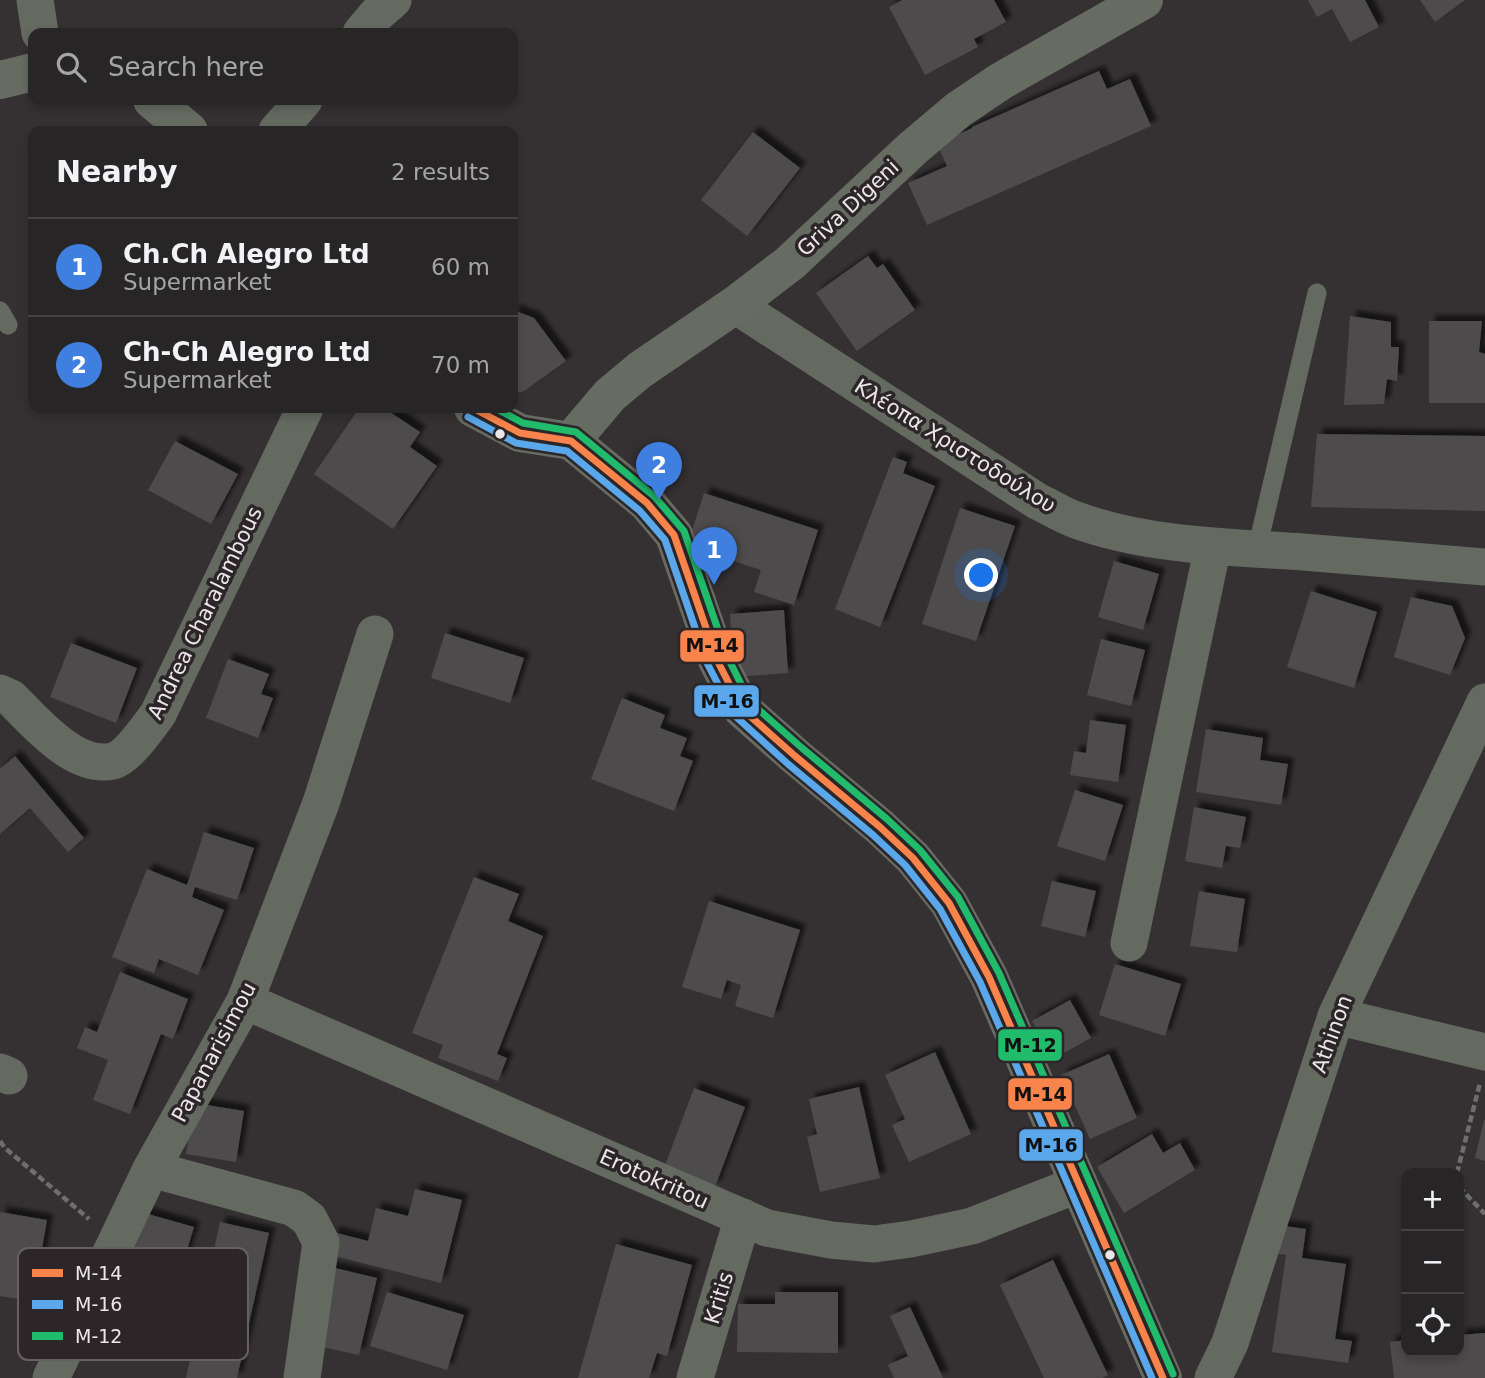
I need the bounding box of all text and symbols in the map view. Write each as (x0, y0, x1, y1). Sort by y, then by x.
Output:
search box (28, 28, 518, 105)
icon: search (52, 48, 90, 86)
text: Search here (108, 52, 264, 82)
text: Nearby (56, 154, 178, 189)
street label: Griva Digeni (792, 155, 904, 261)
text: 2 results (391, 159, 490, 185)
text: Ch.Ch Alegro Ltd (123, 239, 370, 269)
text: 1 (71, 254, 87, 280)
text: 60 m (431, 254, 490, 280)
text: Supermarket (123, 269, 272, 295)
text: Ch-Ch Alegro Ltd (123, 337, 371, 367)
text: 2 (71, 352, 87, 378)
text: 70 m (431, 352, 490, 378)
text: Supermarket (123, 367, 272, 393)
street label: Κλέοπα Χριστοδούλου (850, 374, 1060, 518)
unlabelled marker (493, 427, 507, 441)
pin: 2 (636, 442, 682, 500)
street label: Andrea Charalambous (143, 503, 267, 723)
pin: 1 (691, 527, 737, 585)
your location (964, 558, 998, 592)
line badge: M-14 (679, 629, 745, 663)
text: M-14 (685, 634, 739, 656)
line badge: M-16 (693, 684, 760, 718)
text: M-16 (700, 690, 754, 712)
street label: Papanarisimou (167, 978, 261, 1126)
street label: Athinon (1307, 992, 1357, 1076)
line badge: M-12 (997, 1028, 1063, 1062)
text: M-12 (1003, 1034, 1057, 1056)
line badge: M-14 (1007, 1077, 1073, 1111)
text: M-14 (1013, 1083, 1067, 1105)
line badge: M-16 (1018, 1128, 1084, 1162)
text: M-16 (1024, 1134, 1078, 1156)
street label: Erotokritou (596, 1144, 712, 1214)
map controls (1401, 1168, 1464, 1357)
button: + (1401, 1168, 1464, 1231)
button: − (1401, 1231, 1464, 1294)
legend (18, 1248, 248, 1360)
unlabelled marker (1103, 1248, 1117, 1262)
text: M-14 (75, 1262, 122, 1284)
street label: Kritis (700, 1269, 738, 1327)
text: M-16 (75, 1293, 122, 1315)
button: locate (1401, 1294, 1464, 1357)
text: M-12 (75, 1325, 122, 1347)

